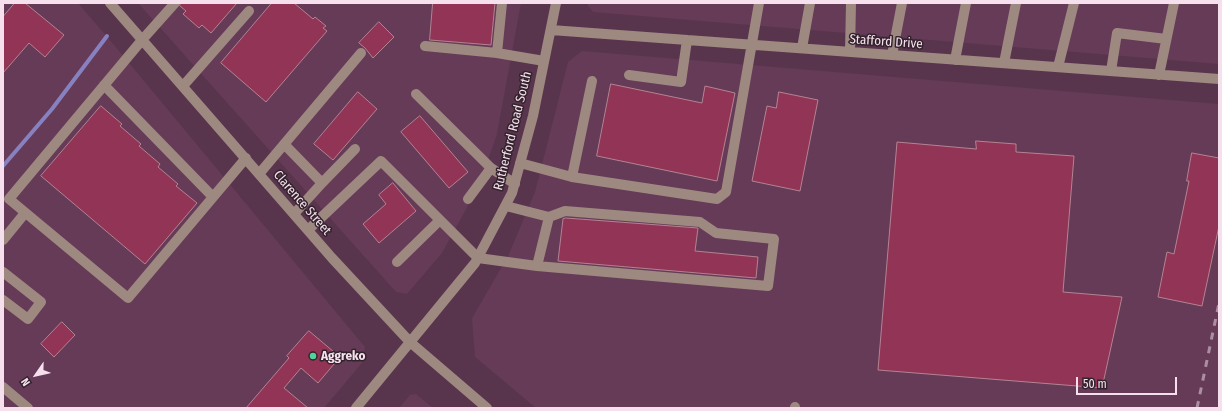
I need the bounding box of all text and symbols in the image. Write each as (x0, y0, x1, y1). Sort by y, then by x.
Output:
street label: Stafford Drive (849, 32, 923, 52)
street label: Rutherford Road South (491, 70, 535, 192)
street label: Clarence Street (270, 168, 334, 238)
place label: Aggreko (321, 348, 365, 364)
marker: Aggreko (308, 351, 318, 361)
north arrow (16, 355, 56, 395)
scale bar (1078, 369, 1179, 395)
text: N (18, 376, 33, 388)
text: 50 m (1083, 377, 1107, 391)

